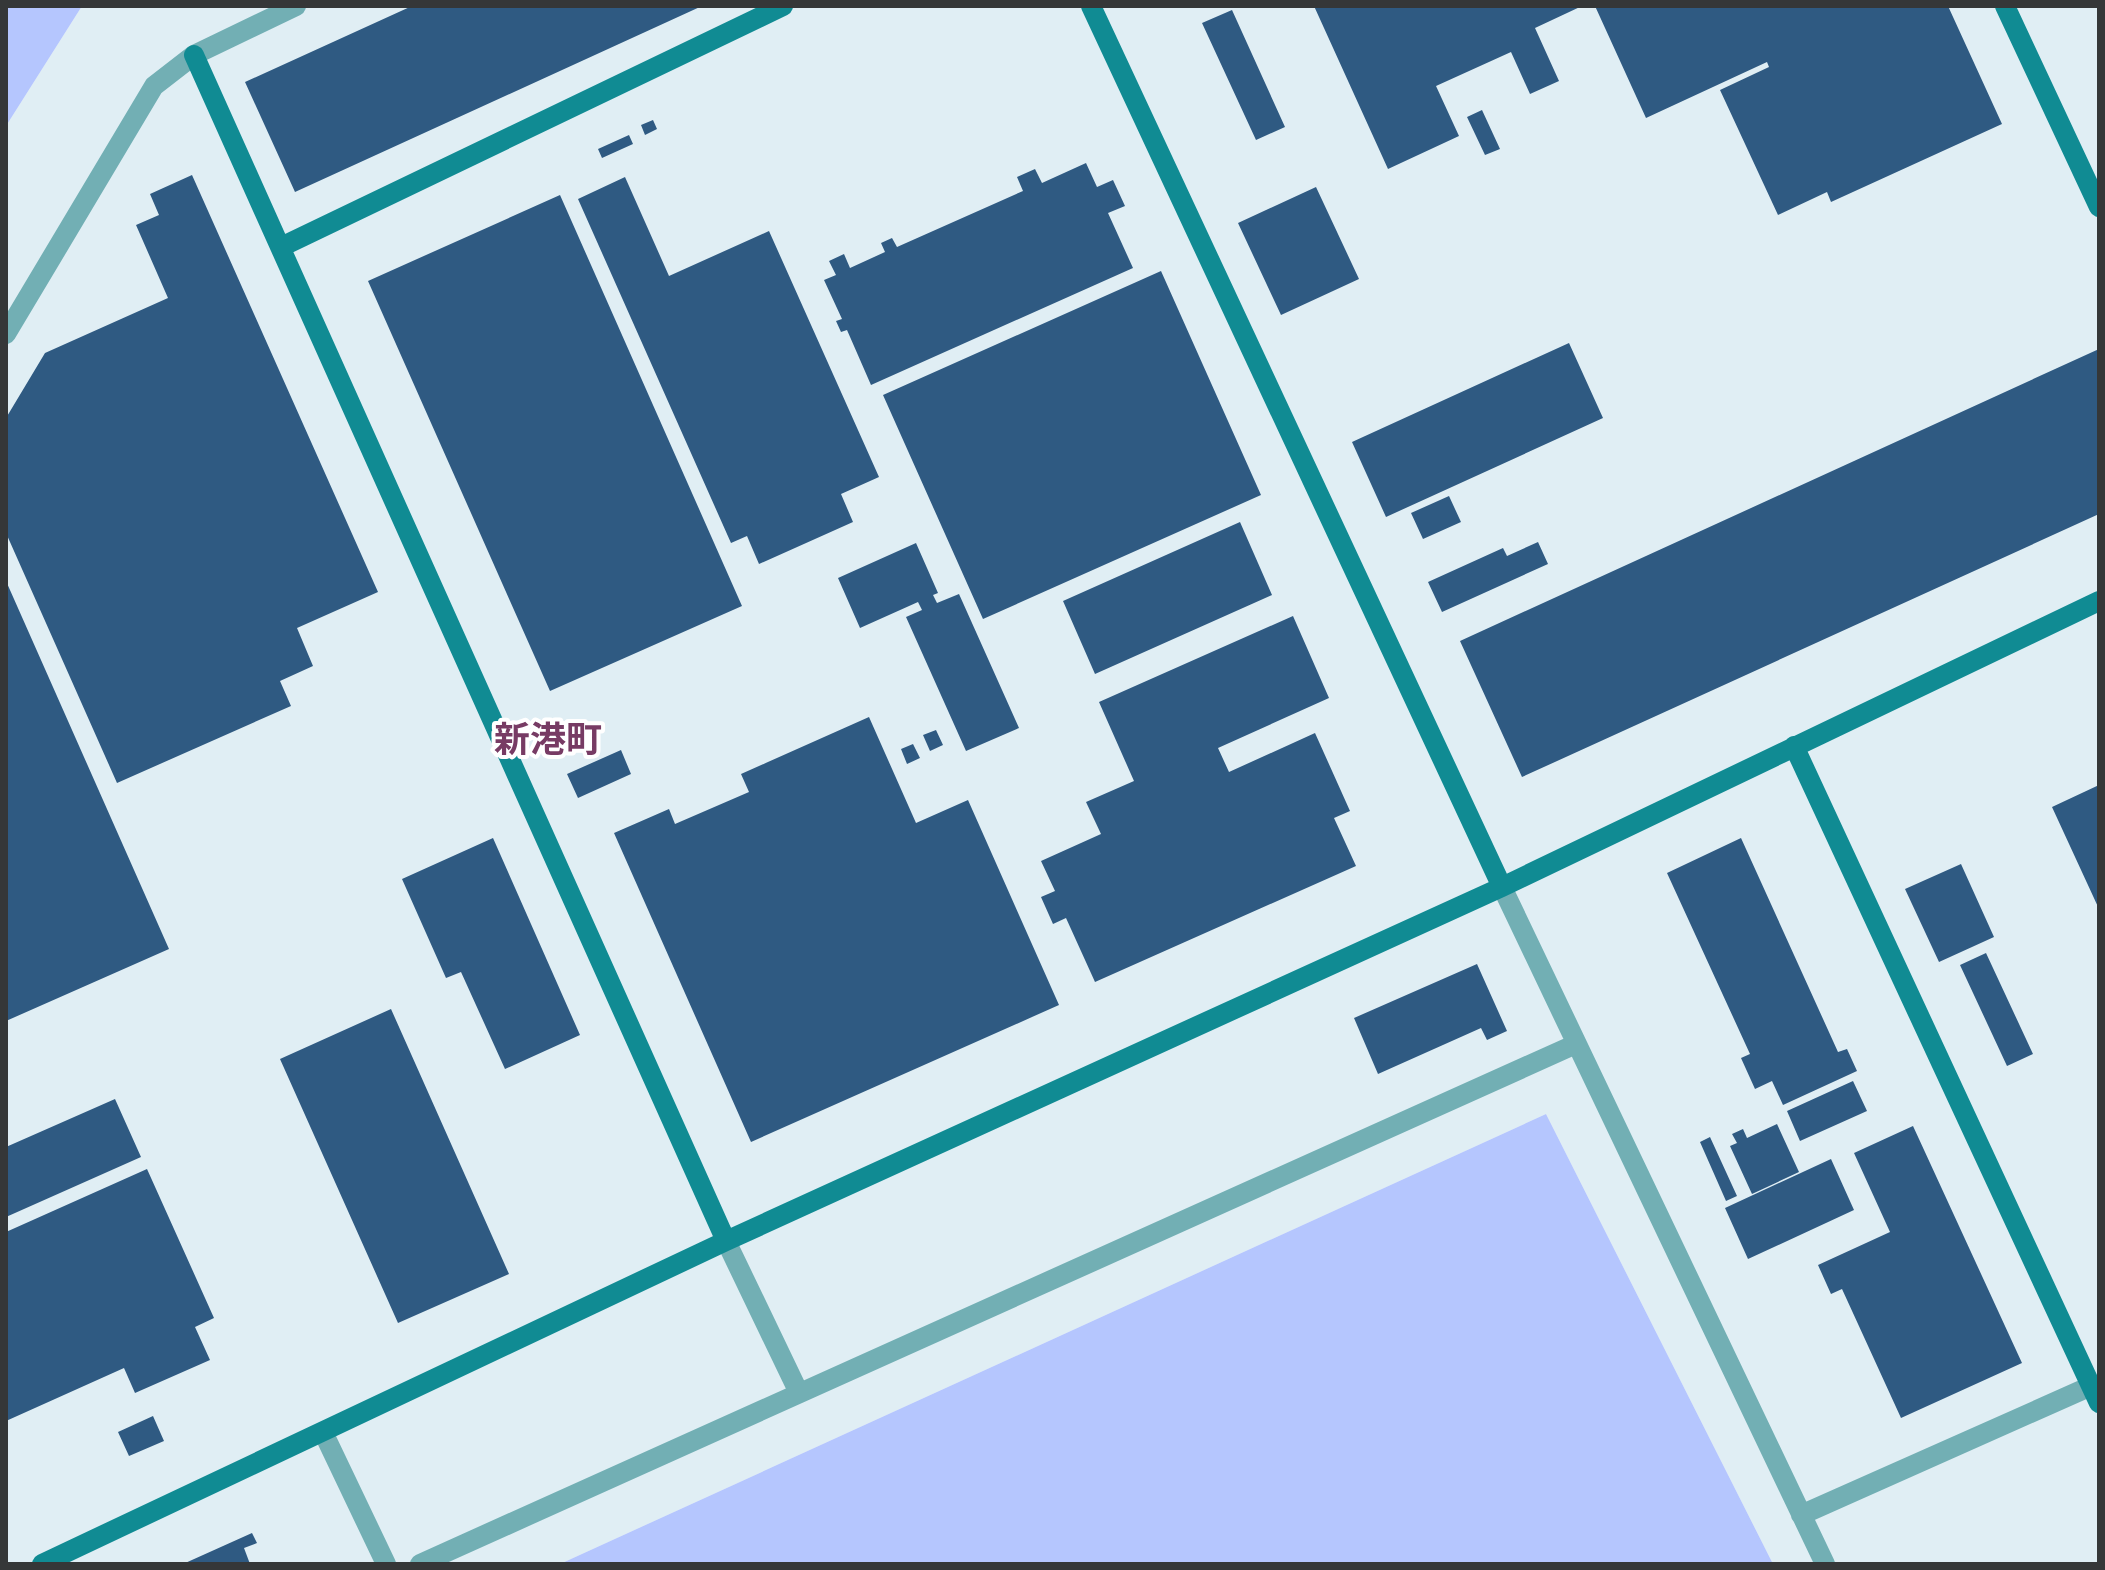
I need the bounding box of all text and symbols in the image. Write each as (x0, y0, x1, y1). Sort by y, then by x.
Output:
district label: 新港町 (494, 718, 602, 761)

